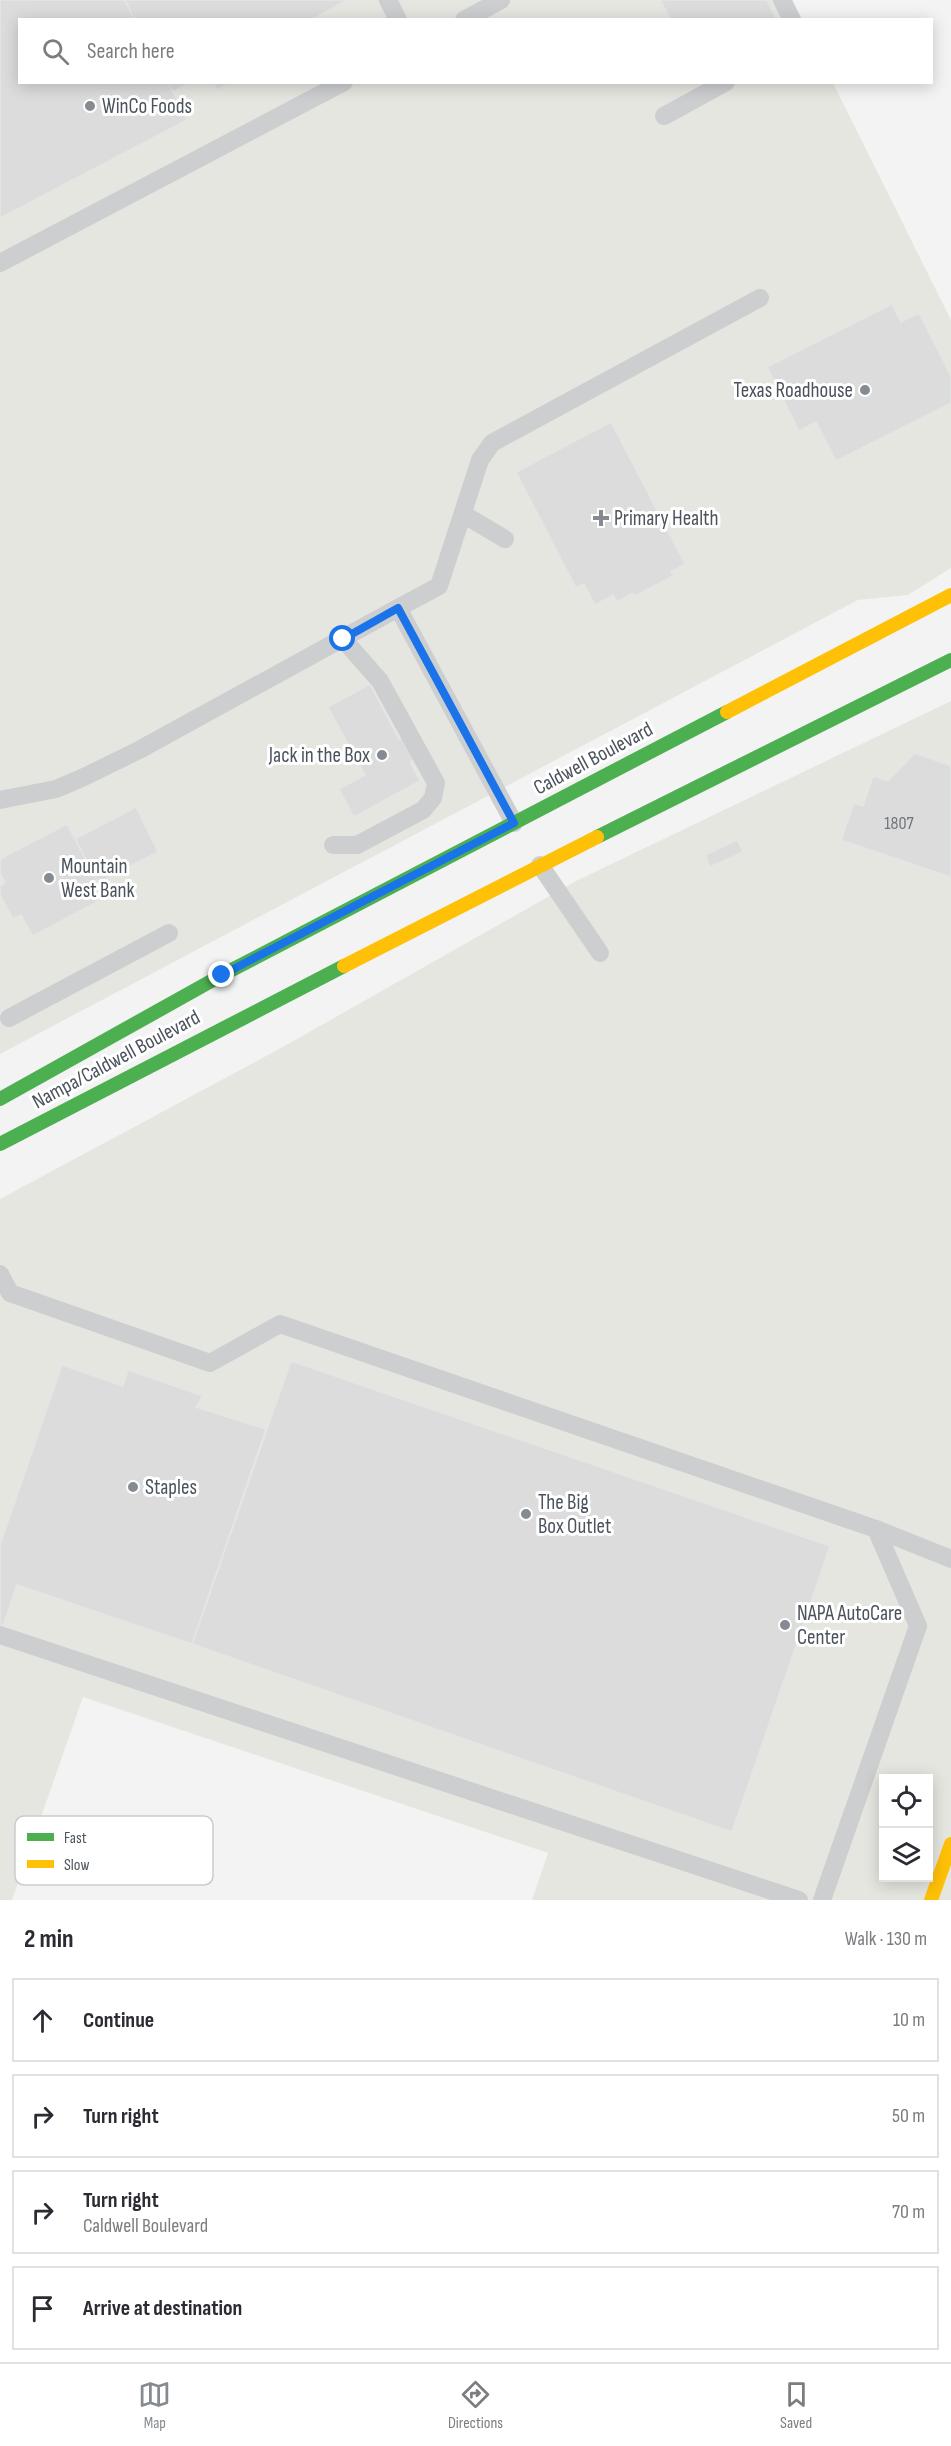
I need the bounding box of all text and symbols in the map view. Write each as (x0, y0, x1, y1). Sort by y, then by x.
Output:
search box (18, 18, 933, 84)
icon: search (39, 35, 72, 68)
text: Search here (87, 38, 174, 65)
place label: WinCo Foods (102, 94, 192, 119)
marker: WinCo Foods (83, 99, 97, 113)
place label: Texas Roadhouse (734, 378, 853, 403)
marker: Texas Roadhouse (858, 383, 872, 397)
place label: Primary Health (614, 506, 719, 531)
marker: Primary Health (592, 509, 610, 527)
route start (329, 625, 355, 651)
street label: Caldwell Boulevard (529, 717, 657, 800)
place label: Jack in the Box (268, 743, 370, 768)
marker: Jack in the Box (375, 748, 389, 762)
house number: 1807 (884, 813, 914, 834)
place label: Mountain West Bank (61, 854, 135, 903)
marker: Mountain West Bank (42, 871, 56, 885)
route end (208, 961, 234, 987)
street label: Nampa/Caldwell Boulevard (28, 1005, 204, 1114)
place label: Staples (145, 1475, 197, 1500)
marker: Staples (126, 1480, 140, 1494)
place label: The Big Box Outlet (538, 1490, 611, 1539)
marker: The Big Box Outlet (519, 1507, 533, 1521)
place label: NAPA AutoCare Center (797, 1601, 902, 1650)
marker: NAPA AutoCare Center (778, 1618, 792, 1632)
map controls (879, 1774, 933, 1882)
button: locate (879, 1774, 933, 1828)
legend (15, 1816, 213, 1885)
button: layers (879, 1828, 933, 1882)
text: Fast (64, 1829, 87, 1848)
text: Slow (64, 1856, 89, 1875)
text: 2 min (24, 1924, 74, 1955)
text: Walk · 130 m (845, 1927, 927, 1951)
icon: ahead (26, 2004, 59, 2037)
text: Continue (83, 2007, 154, 2034)
text: 10 m (893, 2008, 925, 2032)
icon: right (26, 2100, 59, 2133)
text: Turn right (83, 2103, 159, 2130)
text: 50 m (892, 2104, 925, 2128)
text: Turn right (83, 2187, 159, 2214)
icon: right (26, 2196, 59, 2229)
text: 70 m (892, 2200, 925, 2224)
text: Caldwell Boulevard (83, 2214, 208, 2238)
icon: arrive (26, 2292, 59, 2325)
text: Arrive at destination (83, 2295, 242, 2322)
tab: Map (138, 2378, 171, 2433)
tab: Directions (448, 2378, 503, 2433)
tab: Saved (780, 2378, 813, 2433)

